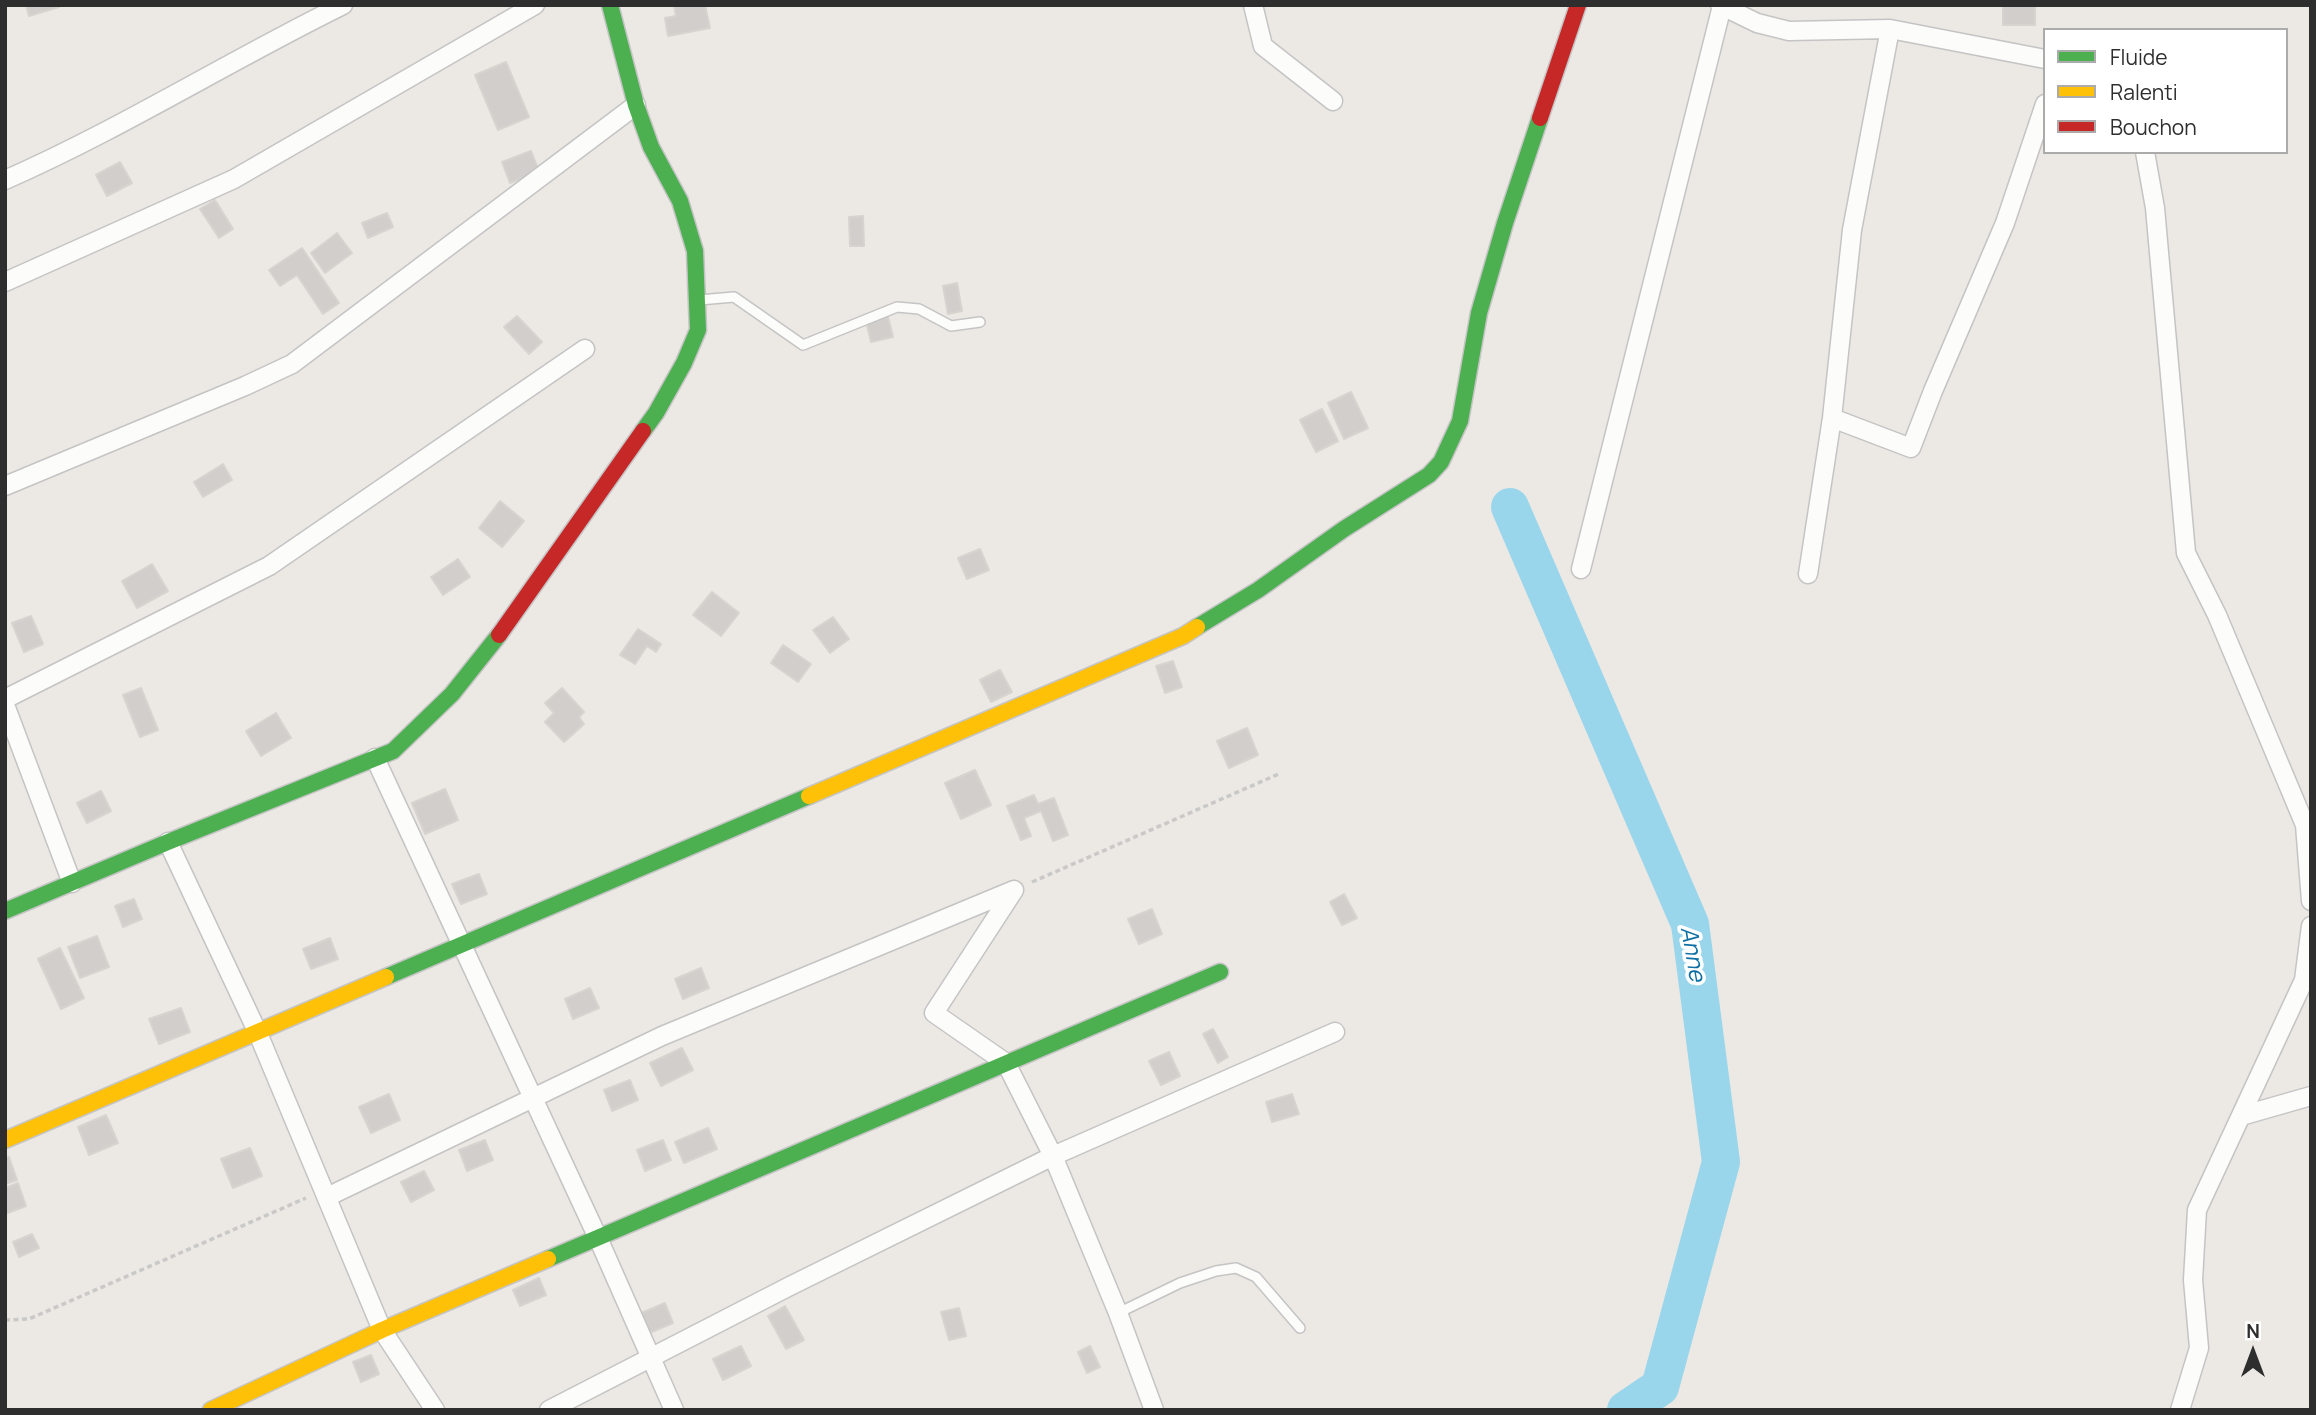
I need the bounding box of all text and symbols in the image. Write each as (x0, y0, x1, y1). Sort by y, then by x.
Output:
legend (2043, 28, 2288, 154)
text: Fluide (2110, 43, 2168, 71)
text: Ralenti (2110, 78, 2178, 106)
text: Bouchon (2110, 113, 2197, 141)
water label: Anne (1674, 924, 1710, 984)
north arrow (2218, 1317, 2288, 1387)
text: N (2246, 1318, 2260, 1344)

